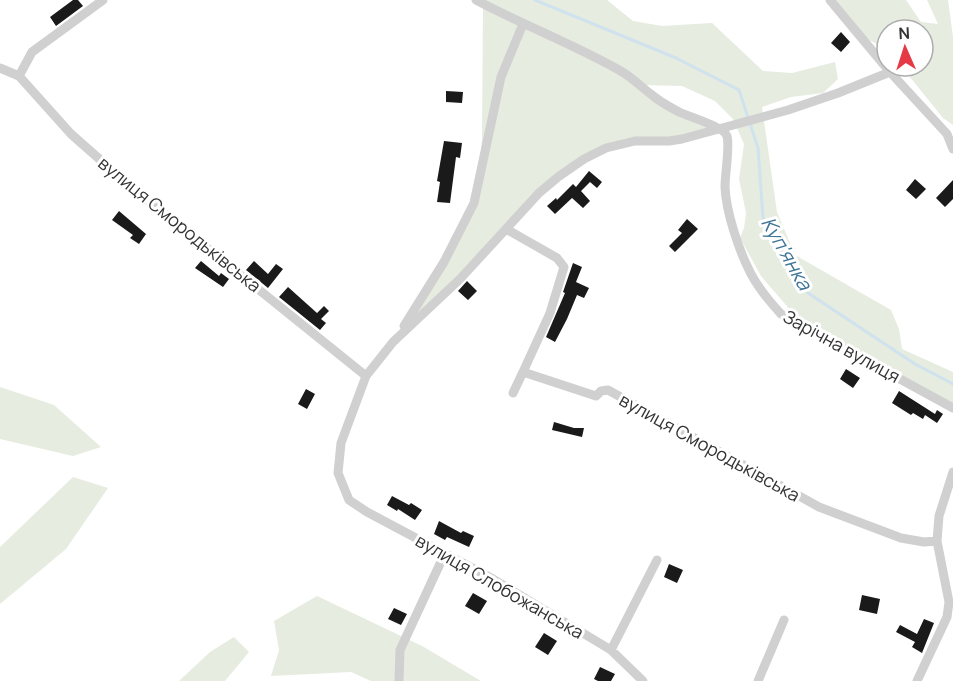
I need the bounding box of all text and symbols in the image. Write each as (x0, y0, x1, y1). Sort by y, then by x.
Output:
north arrow (875, 18, 935, 78)
text: N (898, 22, 911, 44)
street label: вулиця Смородьківська (94, 151, 266, 297)
water label: Куп'янка (755, 211, 819, 295)
street label: Зарічна вулиця (779, 304, 905, 388)
street label: вулиця Смородьківська (615, 387, 805, 507)
street label: вулиця Слобожанська (412, 528, 588, 644)

